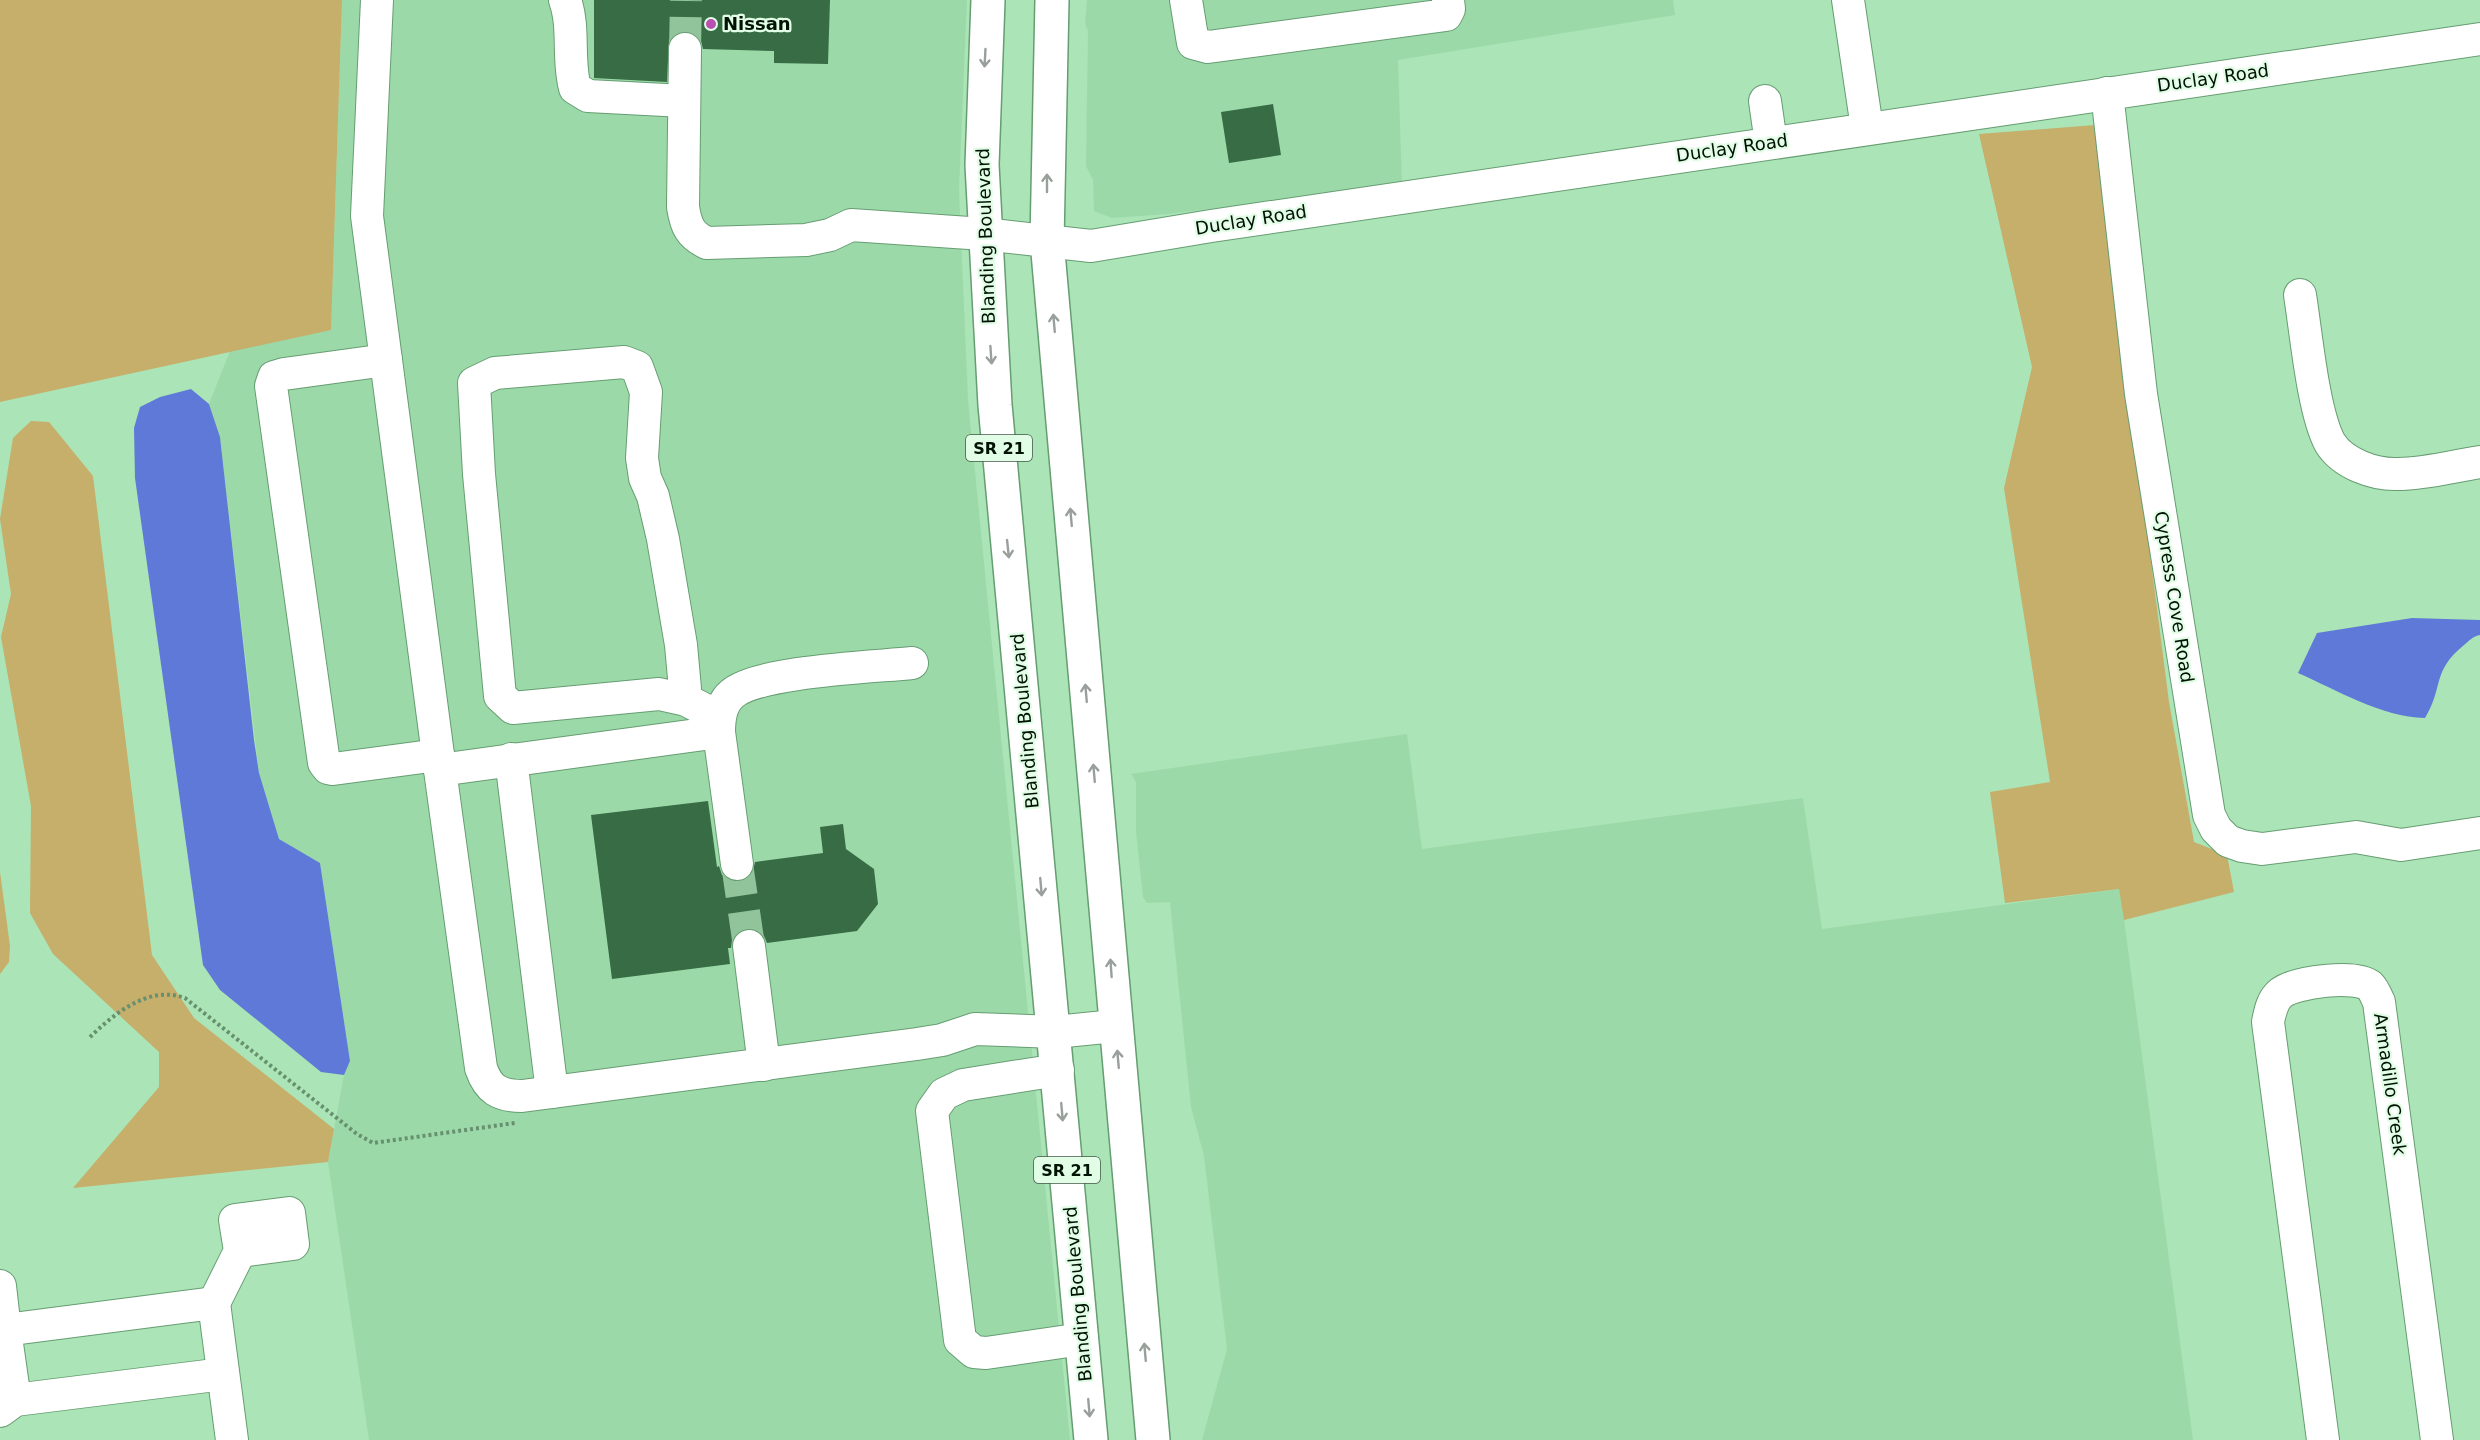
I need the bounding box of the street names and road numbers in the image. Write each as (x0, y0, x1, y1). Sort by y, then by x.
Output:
street label: Duclay Road (2156, 59, 2270, 96)
street label: Duclay Road (1675, 129, 1789, 166)
street label: Blanding Boulevard (972, 148, 999, 324)
street label: Duclay Road (1194, 200, 1308, 239)
road number: SR 21 (966, 435, 1032, 461)
street label: Cypress Cove Road (2151, 510, 2198, 684)
street label: Blanding Boulevard (1006, 633, 1043, 810)
street label: Armadillo Creek (2370, 1012, 2411, 1157)
road number: SR 21 (1034, 1157, 1100, 1183)
street label: Blanding Boulevard (1059, 1206, 1096, 1383)

